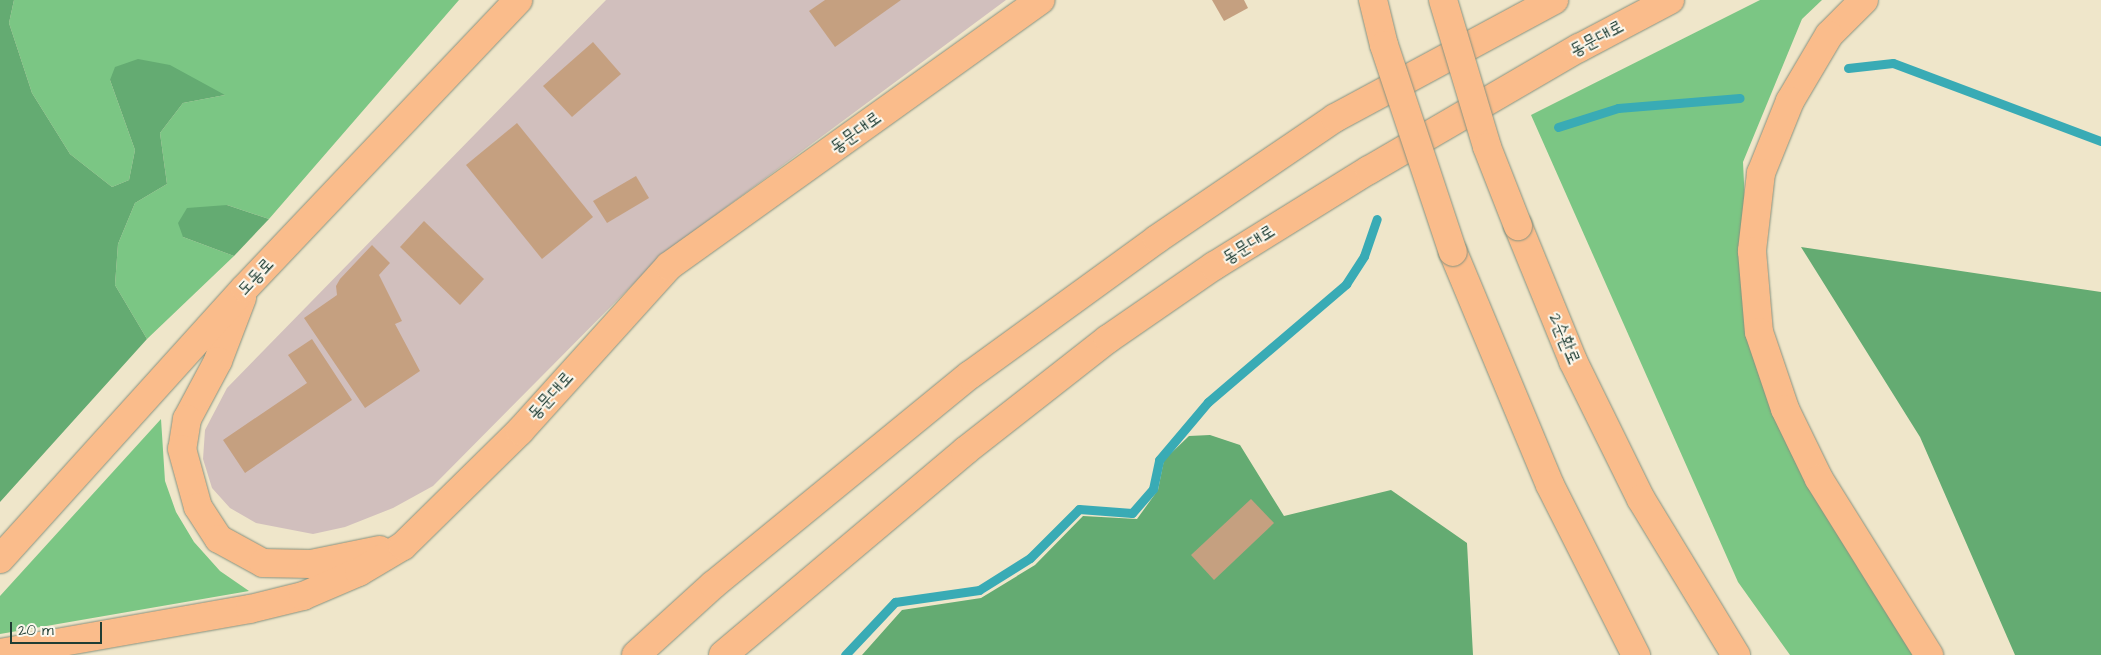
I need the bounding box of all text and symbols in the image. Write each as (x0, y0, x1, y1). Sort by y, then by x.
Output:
street label: 동문대로 (1566, 16, 1628, 62)
street label: 동문대로 (826, 107, 886, 159)
street label: 동문대로 (1219, 220, 1279, 270)
street label: 도동로 (233, 254, 279, 300)
street label: 2순환로 (1544, 310, 1584, 368)
street label: 동문대로 (524, 367, 578, 425)
scale bar (12, 612, 105, 644)
text: 20 m (18, 620, 54, 641)

